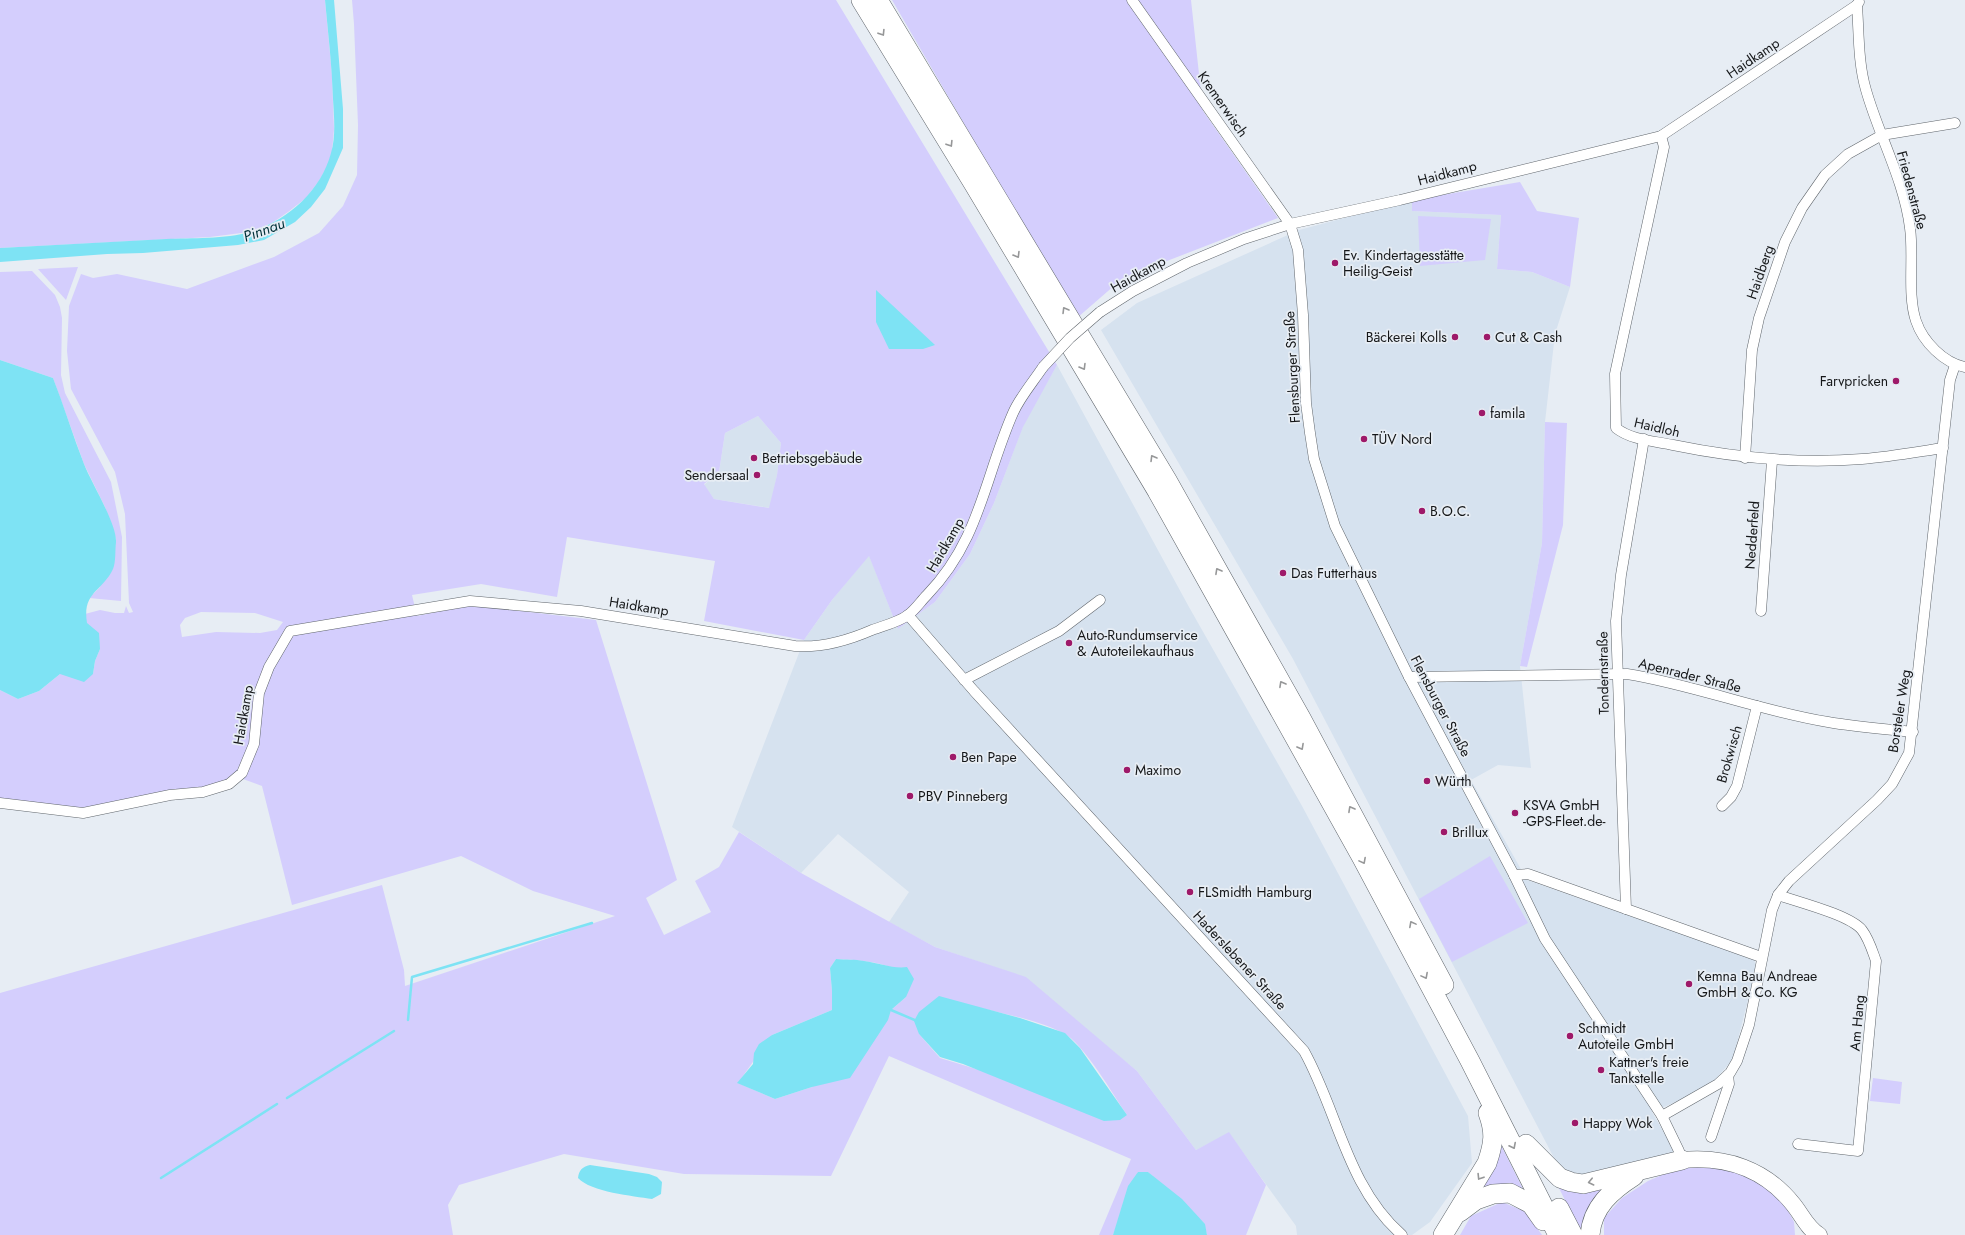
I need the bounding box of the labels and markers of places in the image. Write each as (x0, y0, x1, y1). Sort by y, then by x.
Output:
place label: Ev. Kindertagesstätte Heilig-Geist (1343, 245, 1464, 281)
marker: Ev. Kindertagesstätte Heilig-Geist (1330, 258, 1340, 268)
place label: Bäckerei Kolls (1366, 327, 1447, 347)
place label: Cut & Cash (1495, 327, 1562, 347)
marker: Bäckerei Kolls (1450, 332, 1460, 342)
marker: Cut & Cash (1482, 332, 1492, 342)
place label: Farvpricken (1820, 371, 1888, 391)
marker: Farvpricken (1891, 376, 1901, 386)
place label: famila (1490, 403, 1525, 423)
marker: famila (1477, 408, 1487, 418)
place label: TÜV Nord (1372, 429, 1432, 449)
marker: TÜV Nord (1359, 434, 1369, 444)
place label: Betriebsgebäude (762, 448, 862, 468)
marker: Betriebsgebäude (749, 453, 759, 463)
place label: Sendersaal (684, 465, 749, 485)
marker: Sendersaal (752, 470, 762, 480)
place label: B.O.C. (1430, 501, 1470, 521)
marker: B.O.C. (1417, 506, 1427, 516)
place label: Das Futterhaus (1291, 563, 1377, 583)
marker: Das Futterhaus (1278, 568, 1288, 578)
place label: Auto-Rundumservice & Autoteilekaufhaus (1077, 625, 1198, 661)
marker: Auto-Rundumservice & Autoteilekaufhaus (1064, 638, 1074, 648)
place label: Ben Pape (961, 747, 1017, 767)
marker: Ben Pape (948, 752, 958, 762)
place label: Maximo (1135, 760, 1182, 780)
marker: Maximo (1122, 765, 1132, 775)
place label: Würth (1435, 771, 1472, 791)
marker: Würth (1422, 776, 1432, 786)
place label: PBV Pinneberg (918, 786, 1008, 806)
marker: PBV Pinneberg (905, 791, 915, 801)
place label: KSVA GmbH -GPS-Fleet.de- (1523, 795, 1605, 831)
marker: KSVA GmbH -GPS-Fleet.de- (1510, 808, 1520, 818)
place label: Brillux (1452, 822, 1488, 842)
marker: Brillux (1439, 827, 1449, 837)
place label: FLSmidth Hamburg (1198, 882, 1312, 902)
marker: FLSmidth Hamburg (1185, 887, 1195, 897)
place label: Kemna Bau Andreae GmbH & Co. KG (1697, 966, 1817, 1002)
marker: Kemna Bau Andreae GmbH & Co. KG (1684, 979, 1694, 989)
place label: Schmidt Autoteile GmbH (1578, 1018, 1674, 1054)
marker: Schmidt Autoteile GmbH (1565, 1031, 1575, 1041)
place label: Kattner's freie Tankstelle (1609, 1052, 1689, 1088)
marker: Kattner's freie Tankstelle (1596, 1065, 1606, 1075)
place label: Happy Wok (1583, 1113, 1653, 1133)
marker: Happy Wok (1570, 1118, 1580, 1128)

